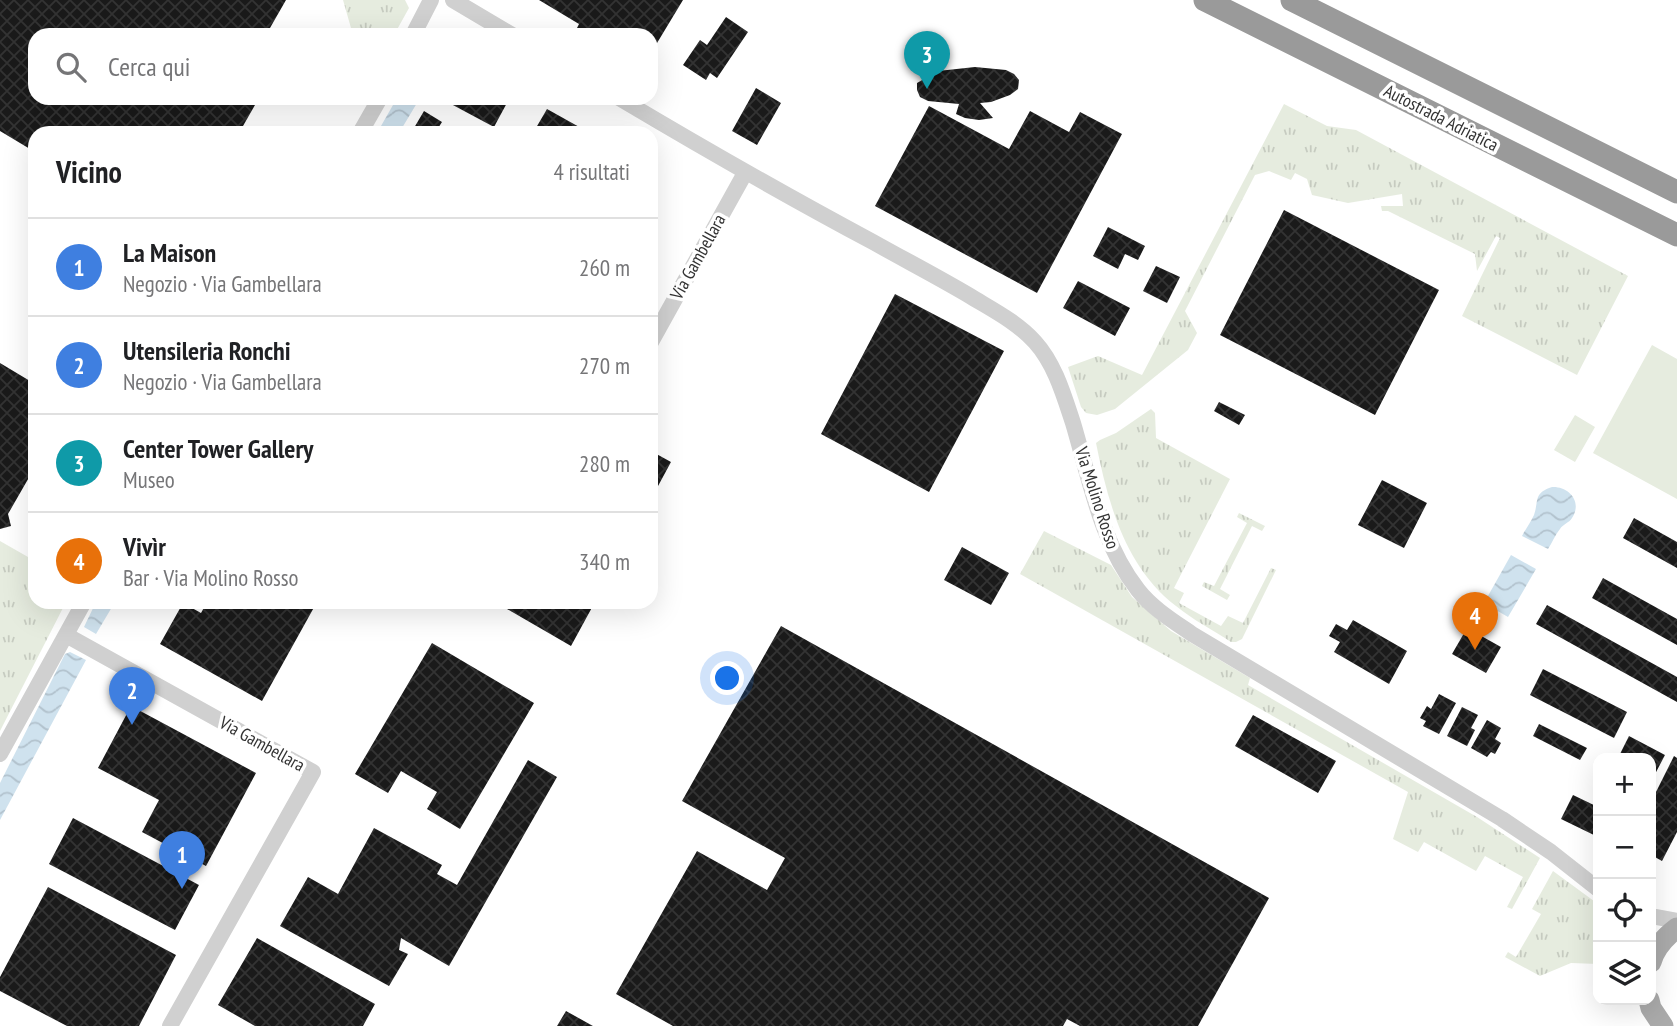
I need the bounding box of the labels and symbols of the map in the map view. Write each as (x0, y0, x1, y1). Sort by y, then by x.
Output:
pin: 3 (904, 31, 950, 89)
street label: Autostrada Adriatica (1380, 79, 1502, 156)
street label: Via Gambellara (664, 210, 730, 304)
street label: Via Molino Rosso (1070, 443, 1125, 552)
pin: 4 (1452, 592, 1498, 650)
your location (710, 661, 744, 695)
pin: 2 (109, 667, 155, 725)
street label: Via Gambellara (215, 710, 309, 776)
pin: 1 (159, 831, 205, 889)

